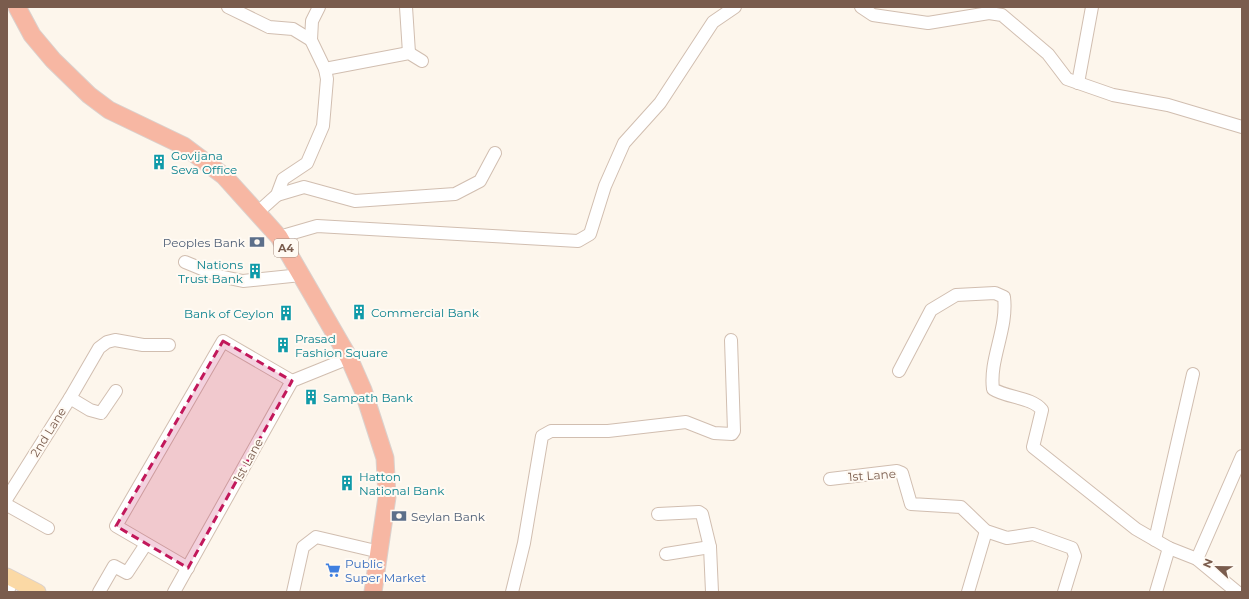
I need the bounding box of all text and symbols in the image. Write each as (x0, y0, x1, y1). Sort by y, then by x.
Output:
place label: Govijana Seva Office (171, 148, 237, 177)
building icon: Govijana Seva Office (150, 153, 168, 171)
bank icon: Peoples Bank (248, 233, 266, 251)
place label: Peoples Bank (163, 235, 246, 250)
road number: A4 (274, 239, 298, 257)
place label: Nations Trust Bank (178, 257, 244, 286)
building icon: Nations Trust Bank (246, 262, 264, 280)
building icon: Commercial Bank (350, 303, 368, 321)
building icon: Bank of Ceylon (277, 304, 295, 322)
place label: Commercial Bank (371, 305, 480, 320)
place label: Bank of Ceylon (184, 306, 274, 321)
place label: Prasad Fashion Square (295, 331, 388, 360)
building icon: Prasad Fashion Square (274, 336, 292, 354)
building icon: Sampath Bank (302, 388, 320, 406)
place label: Sampath Bank (323, 390, 414, 405)
street label: 2nd Lane (27, 404, 69, 460)
street label: 1st Lane (230, 435, 266, 485)
street label: 1st Lane (848, 466, 896, 484)
place label: Hatton National Bank (359, 469, 445, 498)
building icon: Hatton National Bank (338, 474, 356, 492)
bank icon: Seylan Bank (390, 507, 408, 525)
place label: Seylan Bank (411, 509, 486, 524)
north arrow (1197, 547, 1237, 587)
place label: Public Super Market (345, 556, 426, 585)
text: N (1200, 557, 1216, 570)
supermarket icon: Public Super Market (324, 561, 342, 579)

